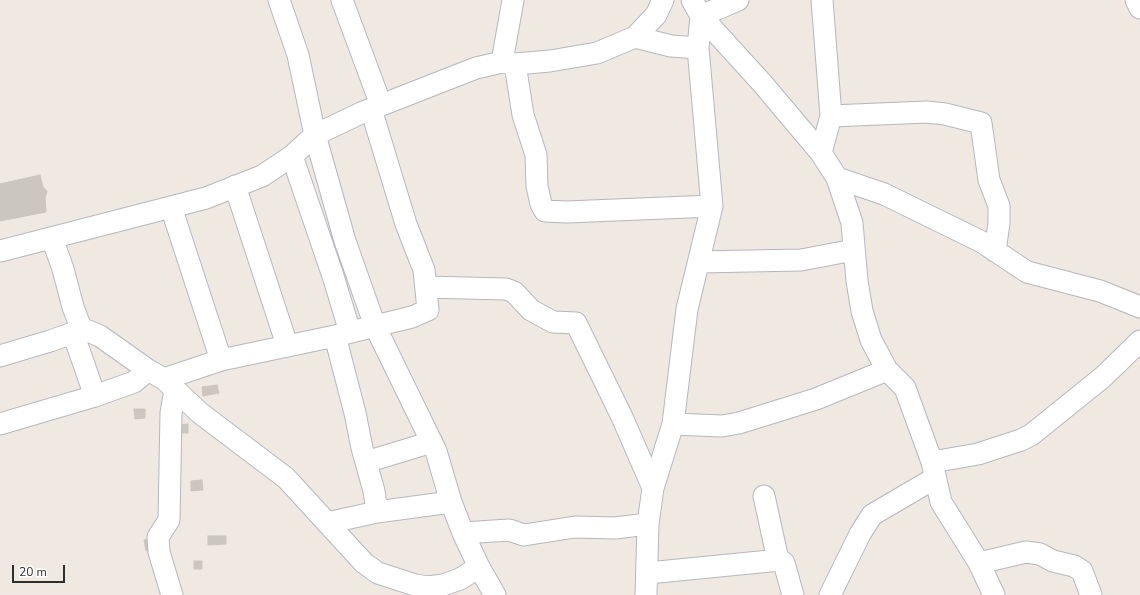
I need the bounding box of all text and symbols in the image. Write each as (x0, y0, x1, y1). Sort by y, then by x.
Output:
scale bar (14, 557, 67, 583)
text: 20 m (19, 564, 47, 580)

